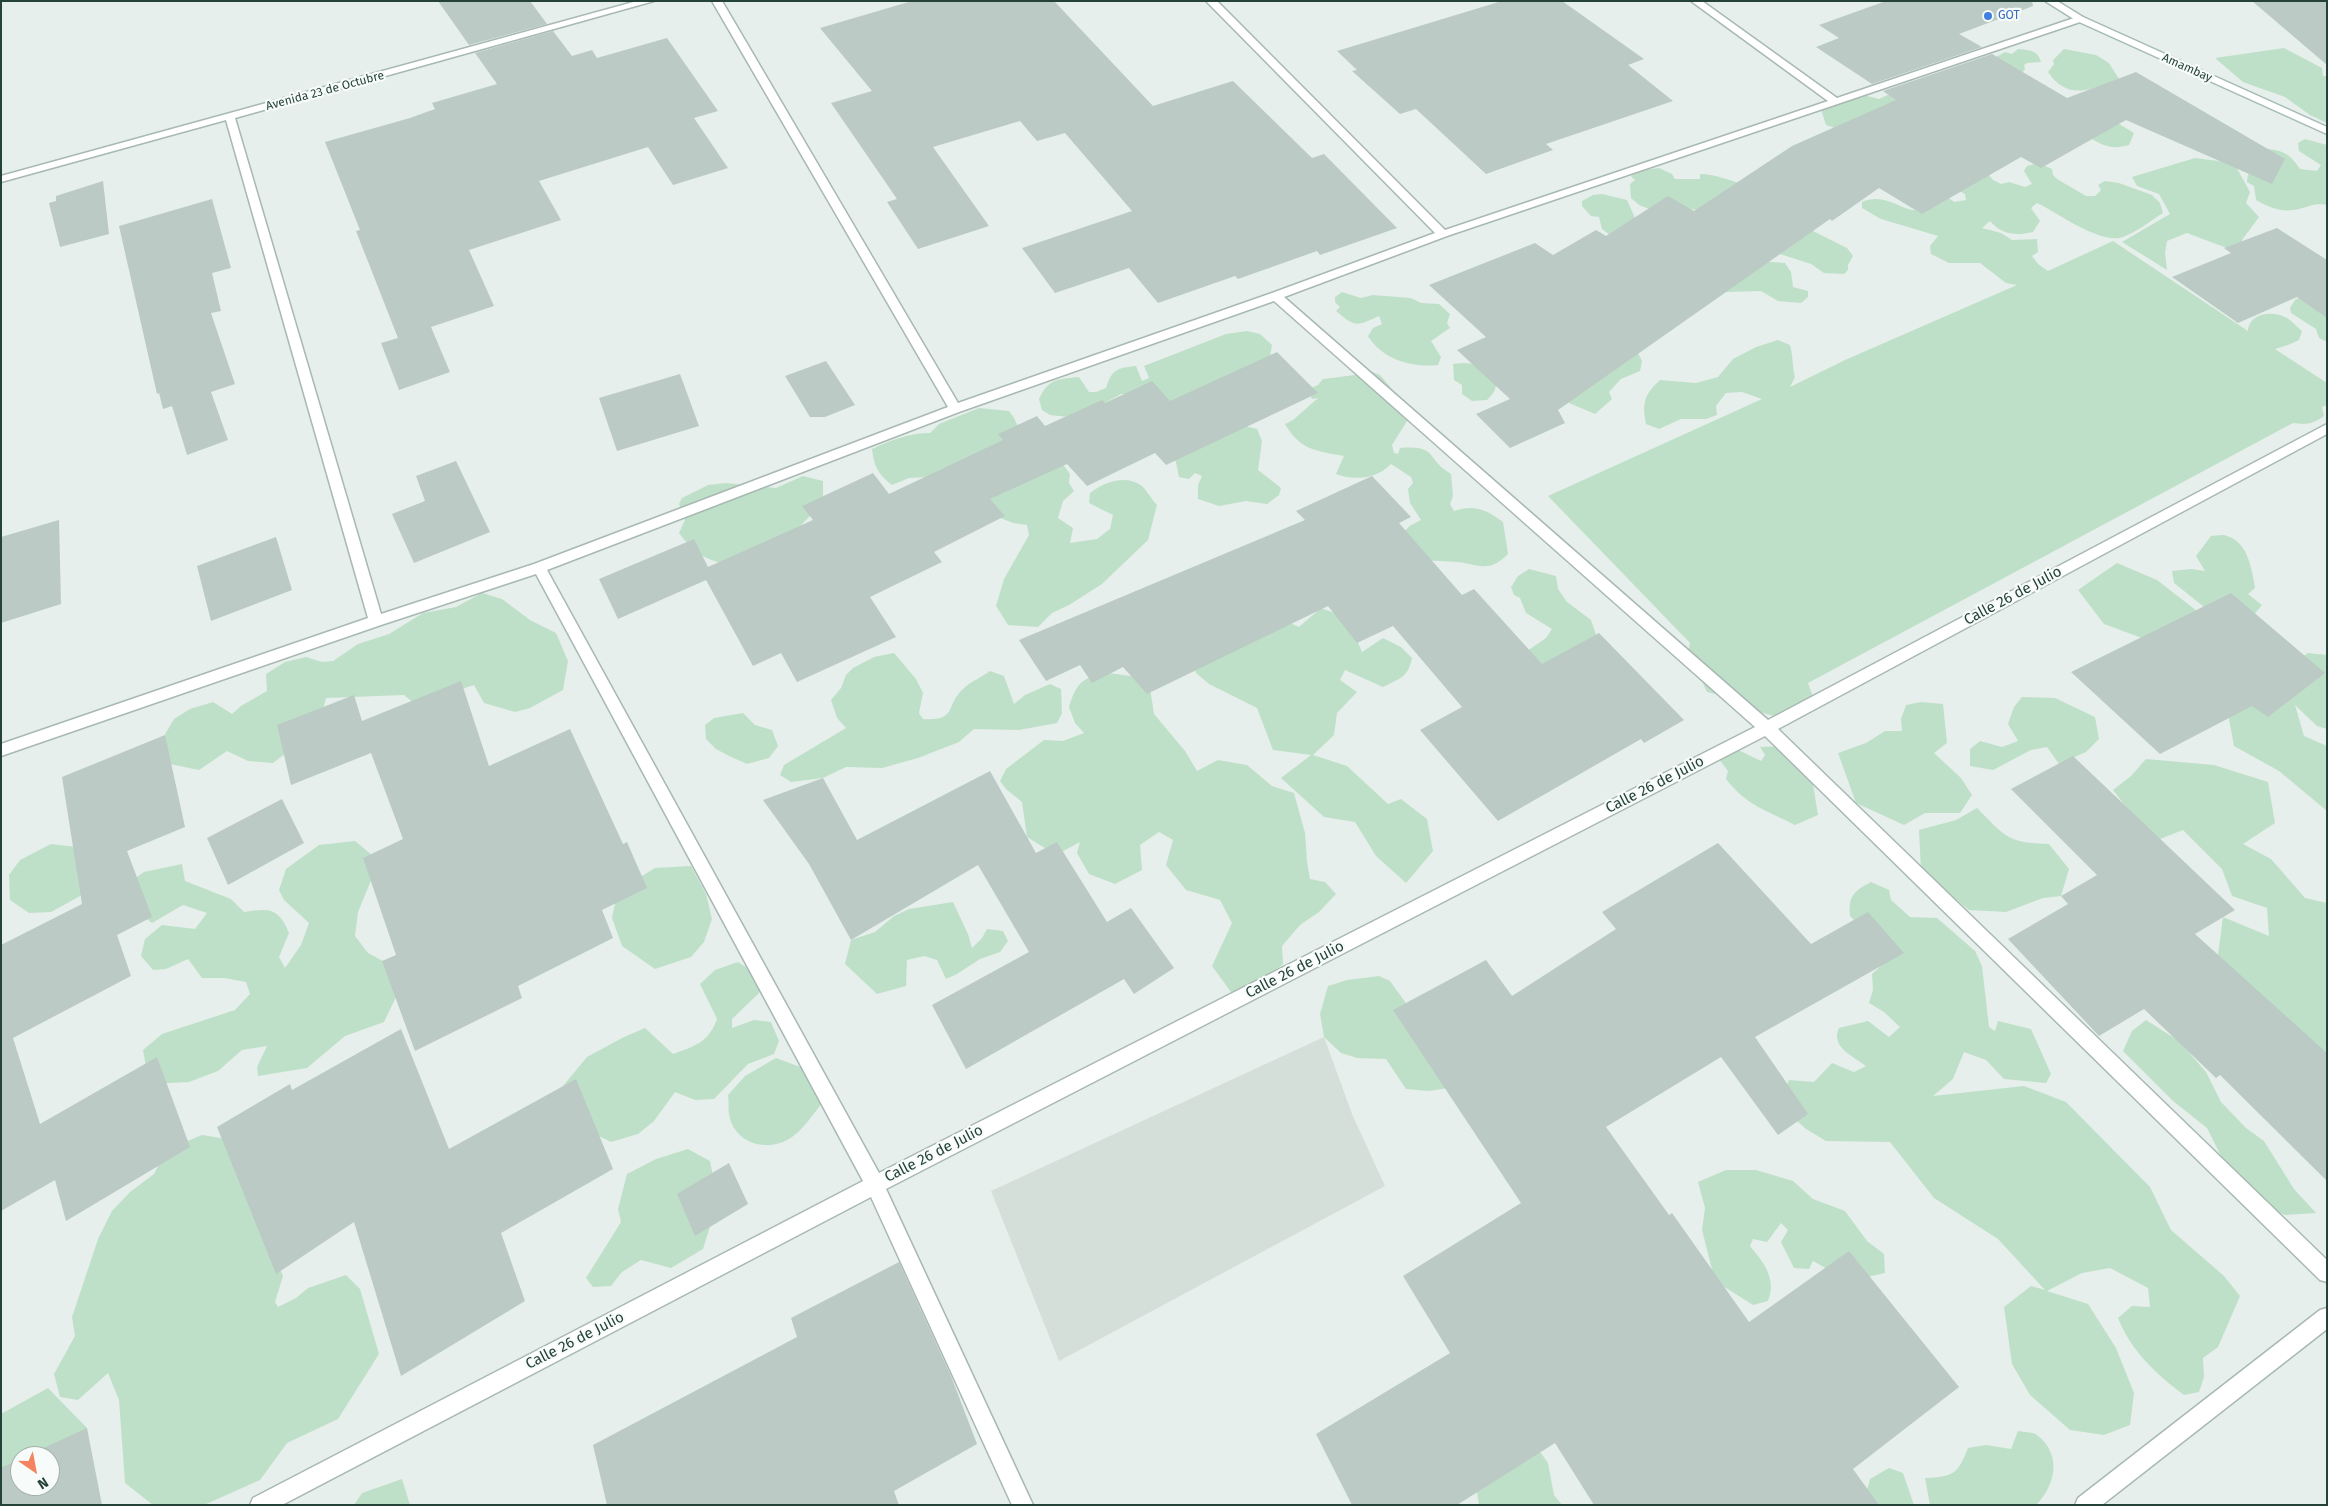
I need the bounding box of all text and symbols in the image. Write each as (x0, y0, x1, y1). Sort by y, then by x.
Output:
place label: GOT (1998, 9, 2020, 23)
marker: GOT (1982, 10, 1994, 22)
street label: Amambay (2160, 51, 2214, 85)
street label: Avenida 23 de Octubre (264, 68, 386, 114)
street label: Calle 26 de Julio (1961, 563, 2065, 629)
street label: Calle 26 de Julio (1603, 752, 1707, 818)
street label: Calle 26 de Julio (1243, 937, 1347, 1003)
street label: Calle 26 de Julio (882, 1121, 986, 1187)
street label: Calle 26 de Julio (523, 1308, 627, 1374)
north arrow (10, 1446, 60, 1496)
text: N (34, 1473, 51, 1493)

